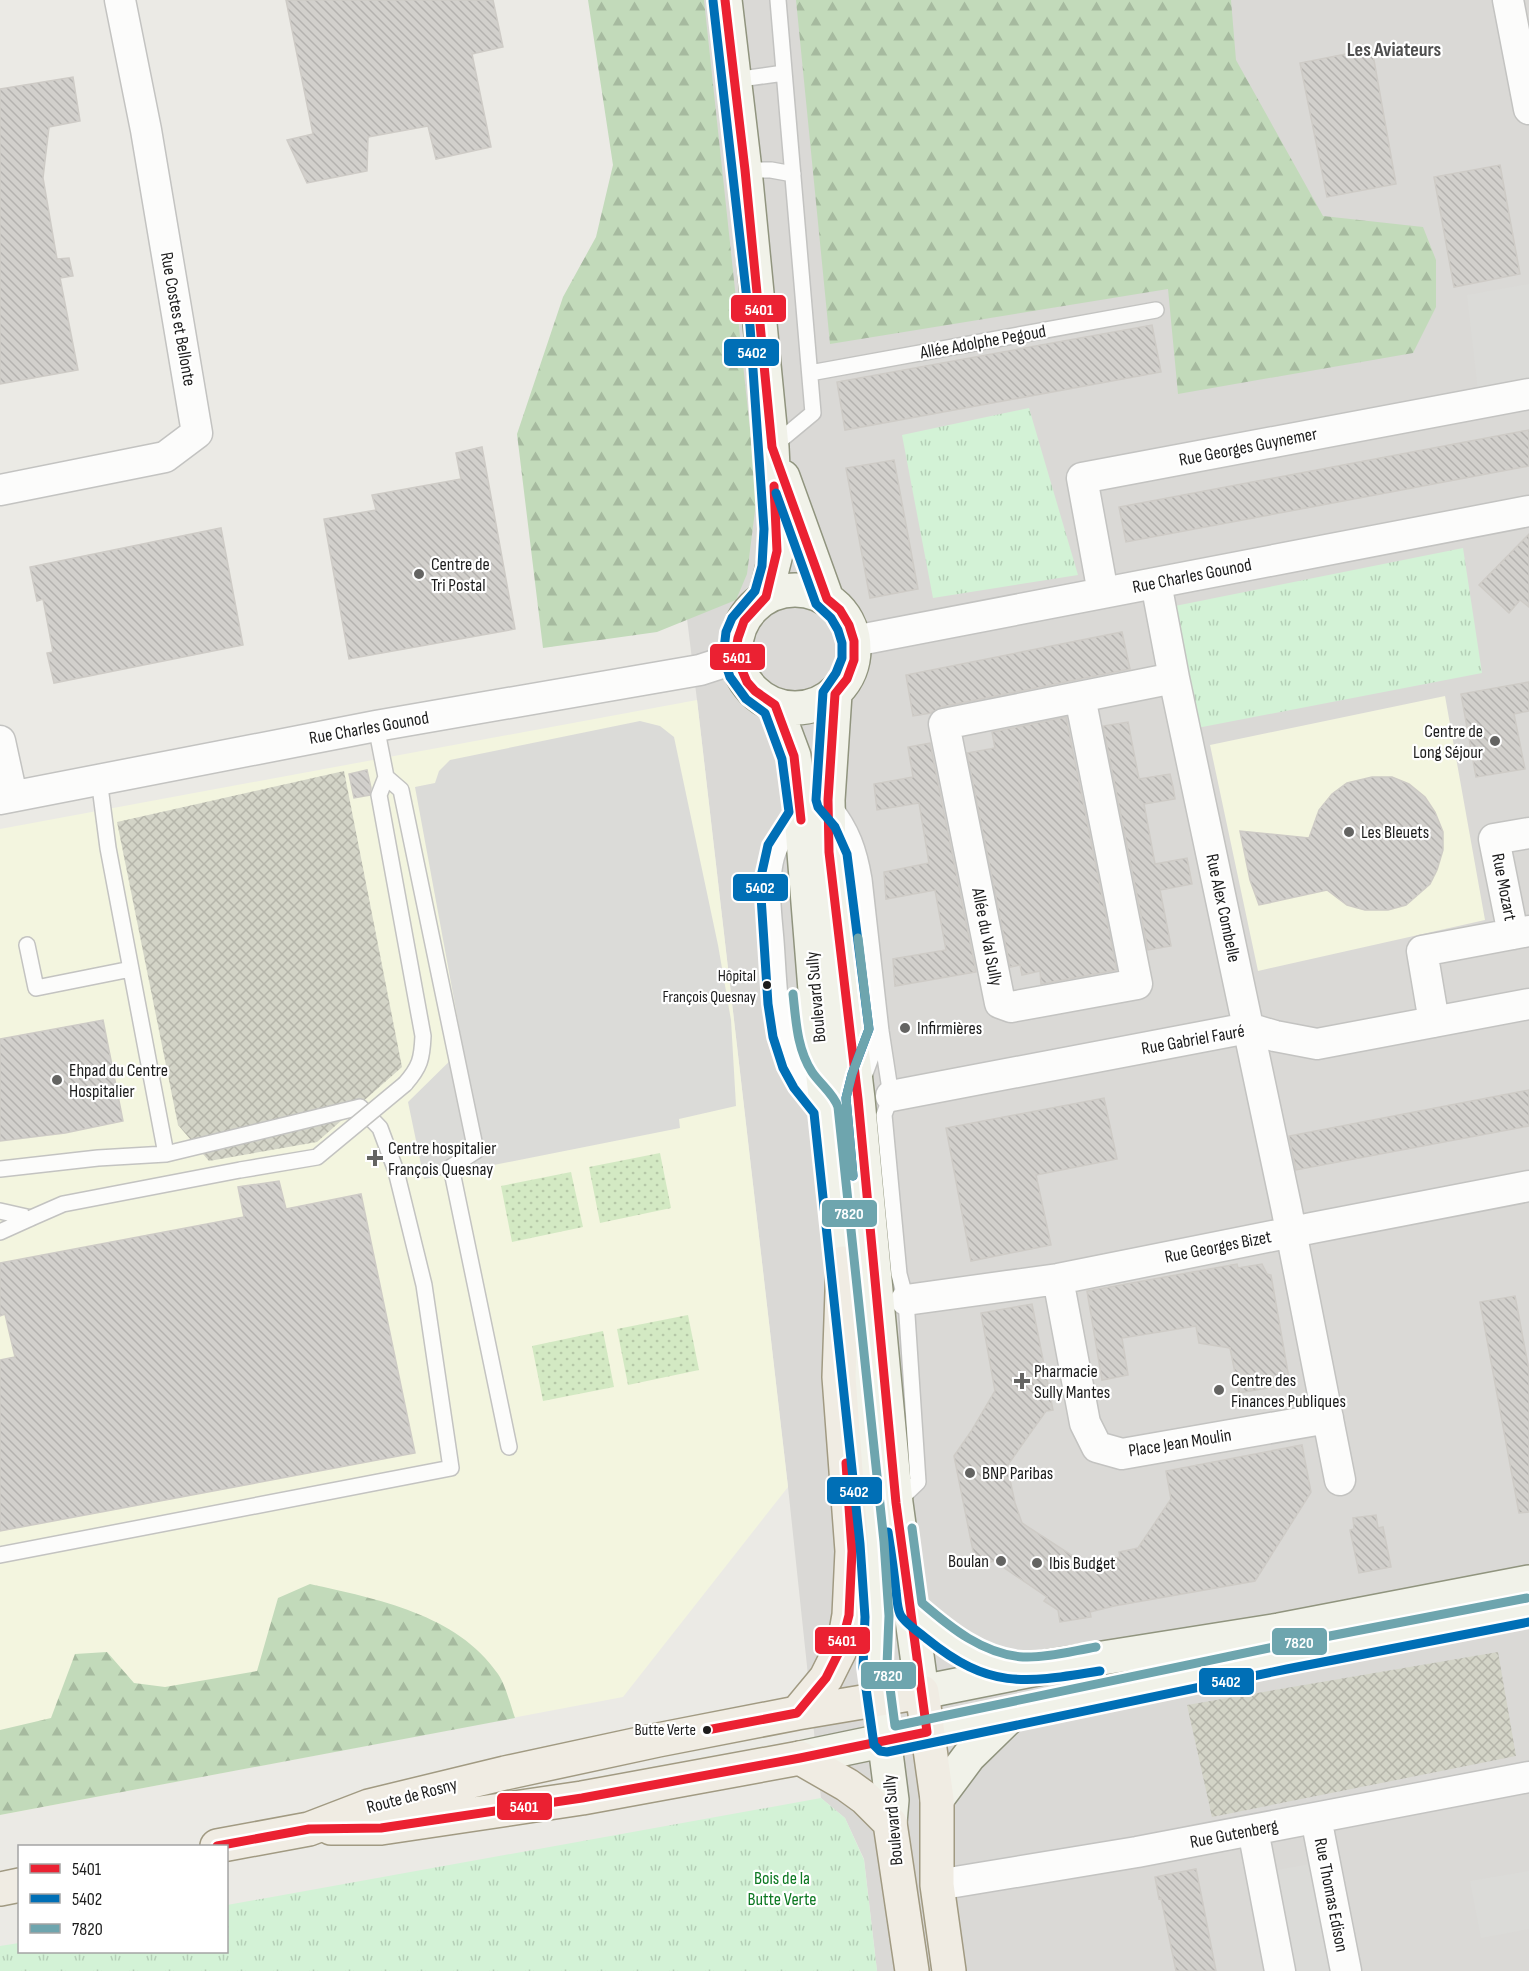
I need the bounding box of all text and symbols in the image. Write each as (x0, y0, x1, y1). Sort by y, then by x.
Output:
district label: Les Aviateurs (1347, 38, 1441, 62)
street label: Rue Costes et Bellonte (156, 250, 200, 388)
line badge: 5401 (730, 294, 787, 323)
text: 5401 (745, 301, 774, 320)
street label: Allée Adolphe Pegoud (917, 321, 1048, 364)
line badge: 5402 (723, 338, 780, 367)
text: 5402 (737, 344, 767, 363)
street label: Rue Georges Guynemer (1177, 423, 1319, 471)
place label: Centre de Tri Postal (431, 554, 490, 596)
street label: Rue Charles Gounod (1131, 554, 1253, 598)
marker: Centre de Tri Postal (412, 567, 426, 581)
line badge: 5401 (709, 643, 766, 671)
text: 5401 (723, 649, 752, 668)
street label: Rue Charles Gounod (308, 707, 430, 749)
place label: Centre de Long Séjour (1413, 721, 1483, 763)
marker: Centre de Long Séjour (1488, 734, 1502, 748)
place label: Les Bleuets (1361, 822, 1429, 843)
marker: Les Bleuets (1342, 825, 1356, 839)
street label: Rue Alex Combelle (1201, 852, 1245, 964)
street label: Rue Mozart (1487, 852, 1521, 923)
line badge: 5402 (732, 873, 789, 902)
text: 5402 (745, 879, 775, 898)
street label: Allée du Val Sully (967, 885, 1007, 988)
street label: Boulevard Sully (802, 951, 830, 1043)
place label: Hôpital François Quesnay (663, 967, 756, 1007)
marker: Hôpital François Quesnay (761, 979, 773, 991)
place label: Infirmières (917, 1018, 982, 1039)
marker: Infirmières (898, 1021, 912, 1035)
street label: Rue Gabriel Fauré (1140, 1021, 1246, 1059)
place label: Ehpad du Centre Hospitalier (69, 1060, 168, 1102)
marker: Ehpad du Centre Hospitalier (50, 1073, 64, 1087)
place label: Centre hospitalier François Quesnay (388, 1138, 496, 1180)
marker: Centre hospitalier François Quesnay (366, 1149, 384, 1167)
line badge: 7820 (821, 1199, 878, 1228)
text: 7820 (834, 1205, 864, 1224)
street label: Rue Georges Bizet (1163, 1226, 1274, 1268)
place label: Pharmacie Sully Mantes (1034, 1361, 1110, 1403)
place label: Centre des Finances Publiques (1231, 1370, 1346, 1412)
marker: Pharmacie Sully Mantes (1015, 1374, 1029, 1388)
marker: Centre des Finances Publiques (1212, 1383, 1226, 1397)
street label: Place Jean Moulin (1127, 1424, 1233, 1462)
place label: BNP Paribas (982, 1463, 1053, 1484)
marker: BNP Paribas (963, 1466, 977, 1480)
line badge: 5402 (826, 1476, 883, 1505)
text: 5402 (839, 1483, 869, 1502)
place label: Boulan (948, 1551, 989, 1572)
place label: Ibis Budget (1049, 1553, 1116, 1574)
marker: Boulan (994, 1554, 1008, 1568)
marker: Ibis Budget (1030, 1556, 1044, 1570)
line badge: 5401 (814, 1626, 871, 1655)
line badge: 7820 (1271, 1627, 1328, 1656)
text: 5401 (828, 1632, 857, 1651)
text: 7820 (1284, 1634, 1314, 1653)
line badge: 7820 (860, 1661, 917, 1690)
text: 7820 (873, 1667, 903, 1686)
line badge: 5402 (1198, 1667, 1255, 1696)
text: 5402 (1211, 1673, 1241, 1692)
place label: Butte Verte (634, 1721, 696, 1740)
marker: Butte Verte (701, 1724, 713, 1736)
street label: Route de Rosny (364, 1774, 460, 1818)
street label: Boulevard Sully (879, 1774, 907, 1866)
line badge: 5401 (496, 1792, 553, 1821)
text: 5401 (510, 1798, 539, 1817)
street label: Rue Gutenberg (1188, 1815, 1280, 1853)
street label: Rue Thomas Edison (1310, 1836, 1352, 1954)
legend (18, 1845, 228, 1953)
text: 5401 (72, 1859, 102, 1880)
park label: Bois de la Butte Verte (747, 1868, 817, 1910)
text: 5402 (72, 1889, 102, 1910)
text: 7820 (72, 1919, 103, 1940)

